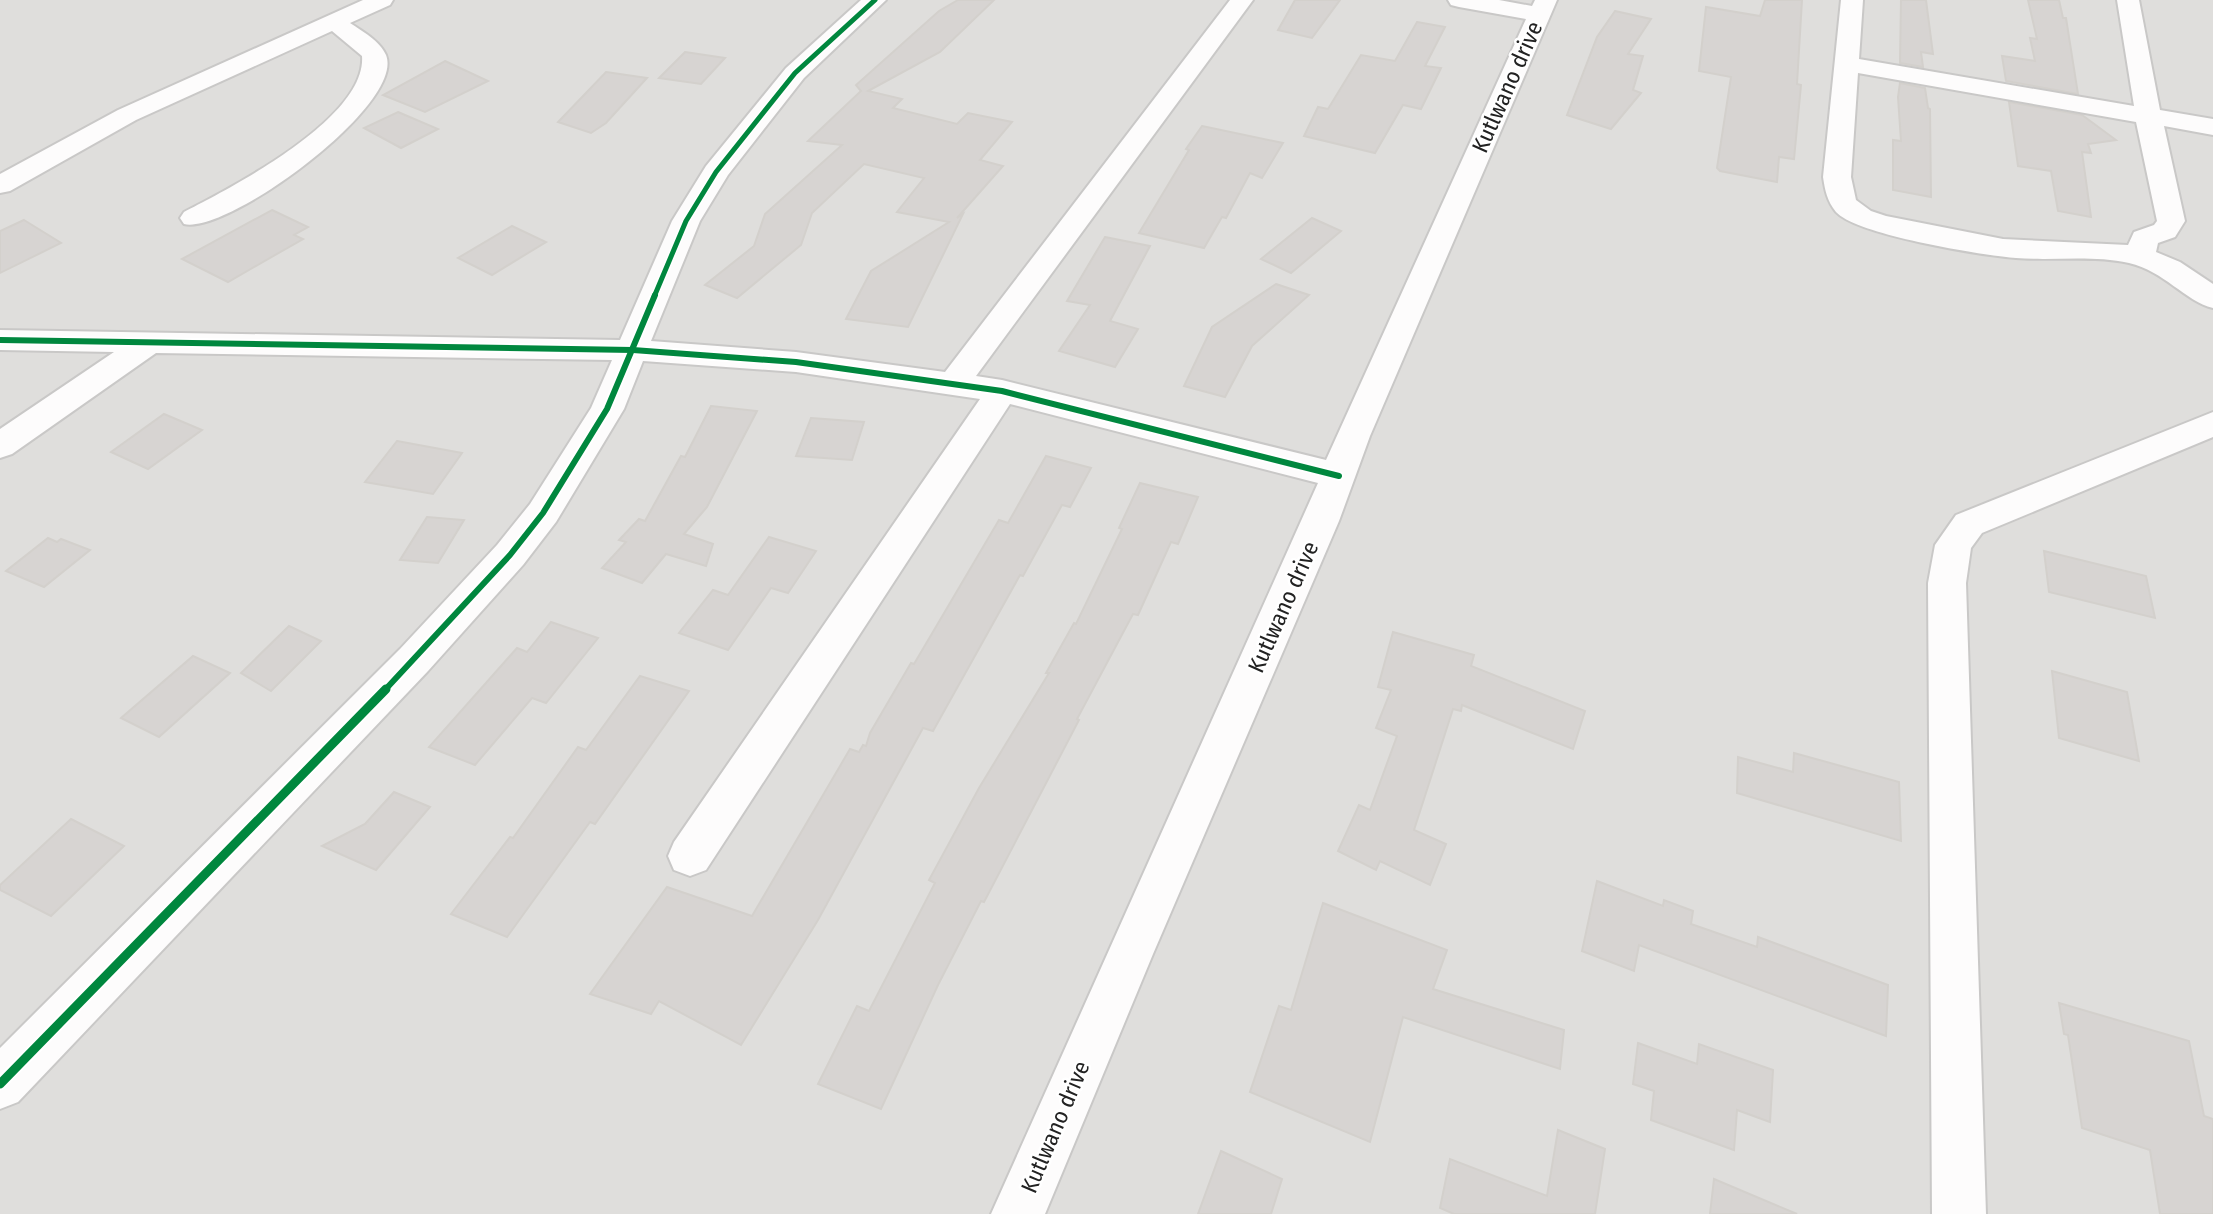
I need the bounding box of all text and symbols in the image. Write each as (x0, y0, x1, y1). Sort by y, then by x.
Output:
street label: Kutlwano drive (1466, 17, 1548, 157)
street label: Kutlwano drive (1242, 537, 1324, 677)
street label: Kutlwano drive (1015, 1057, 1095, 1197)

